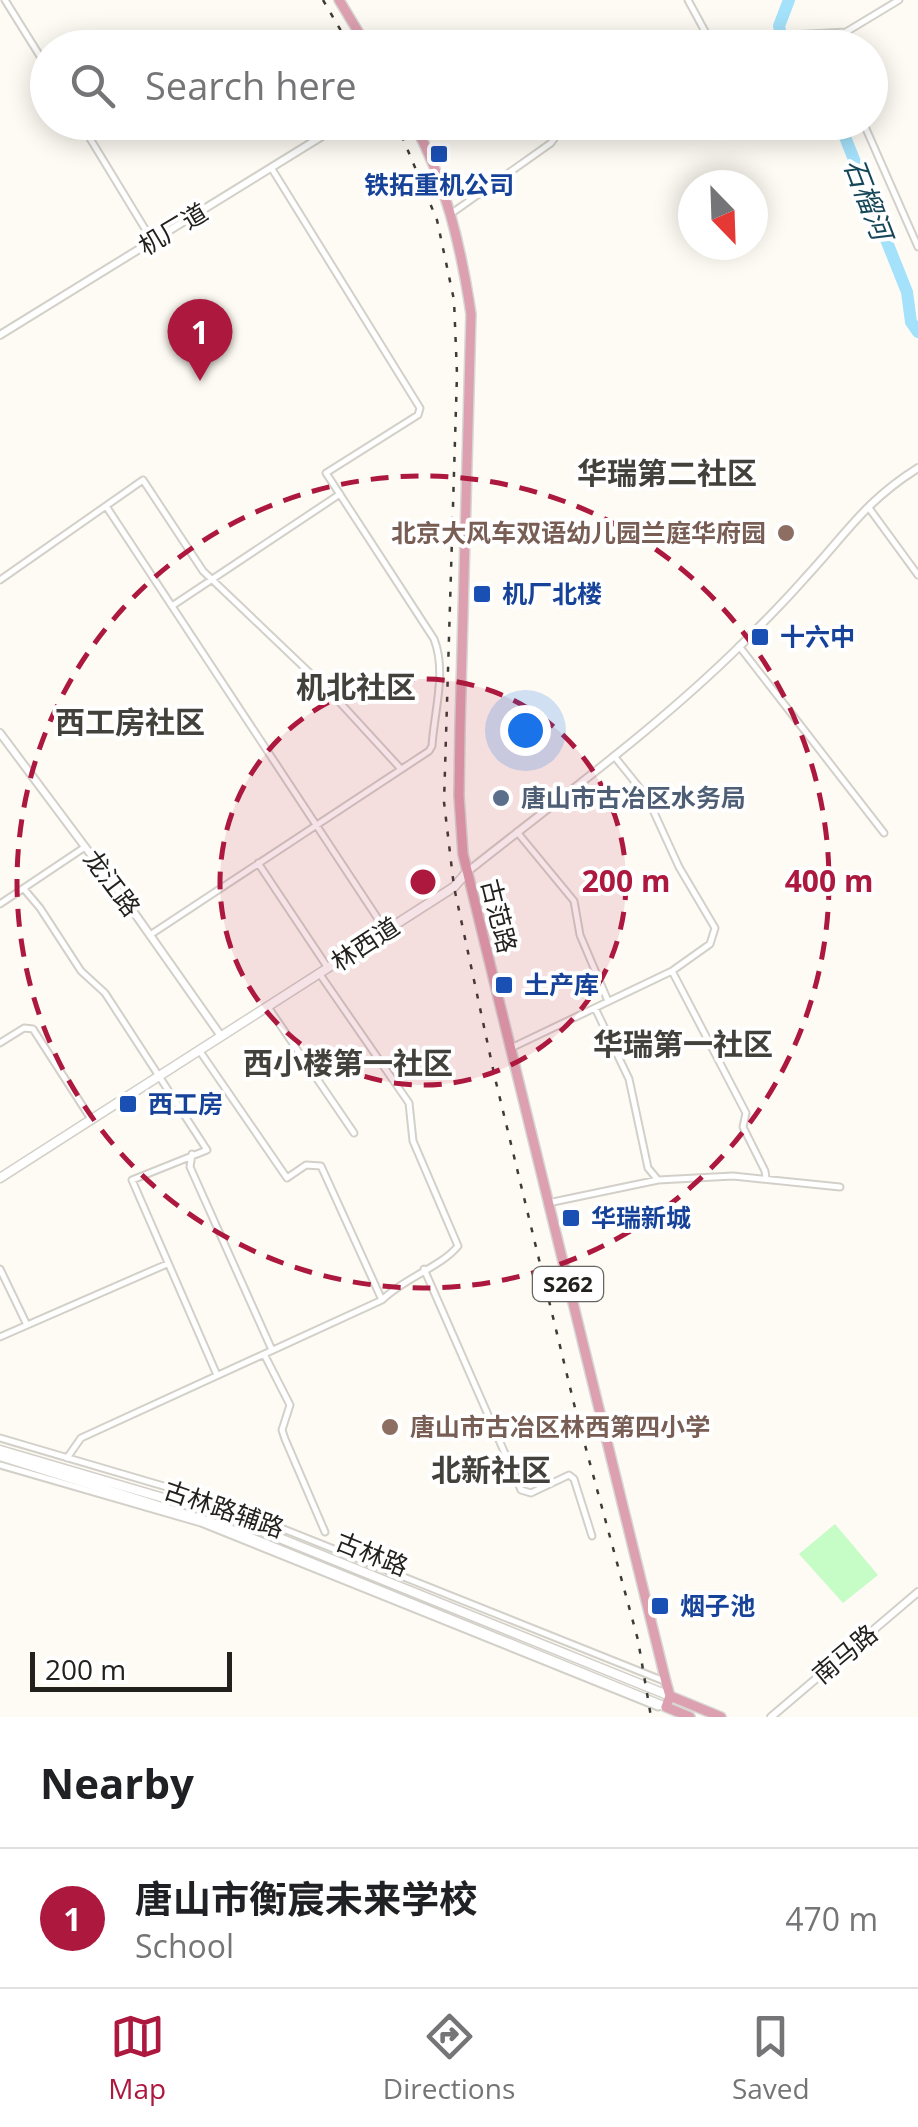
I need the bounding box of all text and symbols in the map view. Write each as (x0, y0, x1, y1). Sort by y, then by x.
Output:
search box (30, 30, 888, 140)
icon: search (65, 58, 120, 113)
text: Search here (145, 59, 357, 111)
marker: 铁拓重机公司 (428, 143, 450, 165)
water label: 石榴河 (836, 153, 904, 249)
place label: 铁拓重机公司 (364, 167, 514, 201)
north arrow (678, 170, 768, 260)
street label: 机厂道 (132, 194, 213, 262)
pin: 1 (168, 298, 232, 381)
district label: 华瑞第二社区 (577, 452, 757, 493)
place label: 北京大风车双语幼儿园兰庭华府园 (391, 515, 766, 549)
marker: 北京大风车双语幼儿园兰庭华府园 (775, 522, 797, 544)
place label: 机厂北楼 (502, 576, 602, 610)
marker: 机厂北楼 (471, 583, 493, 605)
place label: 十六中 (780, 619, 855, 653)
marker: 十六中 (749, 626, 771, 648)
district label: 机北社区 (296, 666, 416, 707)
district label: 西工房社区 (55, 701, 205, 742)
your location (500, 705, 551, 756)
place label: 唐山市古冶区水务局 (521, 780, 746, 814)
marker: 唐山市古冶区水务局 (490, 787, 512, 809)
street label: 龙江路 (77, 842, 149, 923)
text: 200 m (582, 860, 670, 901)
text: 400 m (785, 860, 873, 901)
centre of rings (405, 864, 441, 900)
street label: 古范路 (474, 875, 526, 956)
street label: 林西道 (324, 908, 405, 978)
place label: 土产库 (524, 967, 599, 1001)
marker: 土产库 (493, 974, 515, 996)
district label: 华瑞第一社区 (593, 1023, 773, 1064)
district label: 西小楼第一社区 (243, 1042, 453, 1083)
place label: 西工房 (148, 1086, 223, 1120)
marker: 西工房 (117, 1093, 139, 1115)
place label: 华瑞新城 (591, 1200, 691, 1234)
marker: 华瑞新城 (560, 1207, 582, 1229)
road number: S262 (533, 1267, 603, 1301)
place label: 唐山市古冶区林西第四小学 (410, 1409, 710, 1443)
marker: 唐山市古冶区林西第四小学 (379, 1416, 401, 1438)
district label: 北新社区 (431, 1449, 551, 1490)
street label: 古林路辅路 (160, 1472, 289, 1544)
street label: 古林路 (331, 1523, 414, 1583)
place label: 烟子池 (680, 1588, 755, 1622)
marker: 烟子池 (649, 1595, 671, 1617)
street label: 南马路 (805, 1616, 884, 1690)
scale bar (30, 1647, 232, 1692)
text: 200 m (45, 1650, 126, 1688)
text: Nearby (40, 1754, 194, 1811)
text: 唐山市衡宸未来学校 (135, 1872, 477, 1924)
text: 1 (63, 1897, 82, 1940)
text: 470 m (785, 1897, 878, 1940)
text: School (135, 1924, 234, 1967)
tab: Map (108, 2009, 166, 2107)
tab: Directions (383, 2009, 515, 2107)
tab: Saved (732, 2009, 810, 2107)

